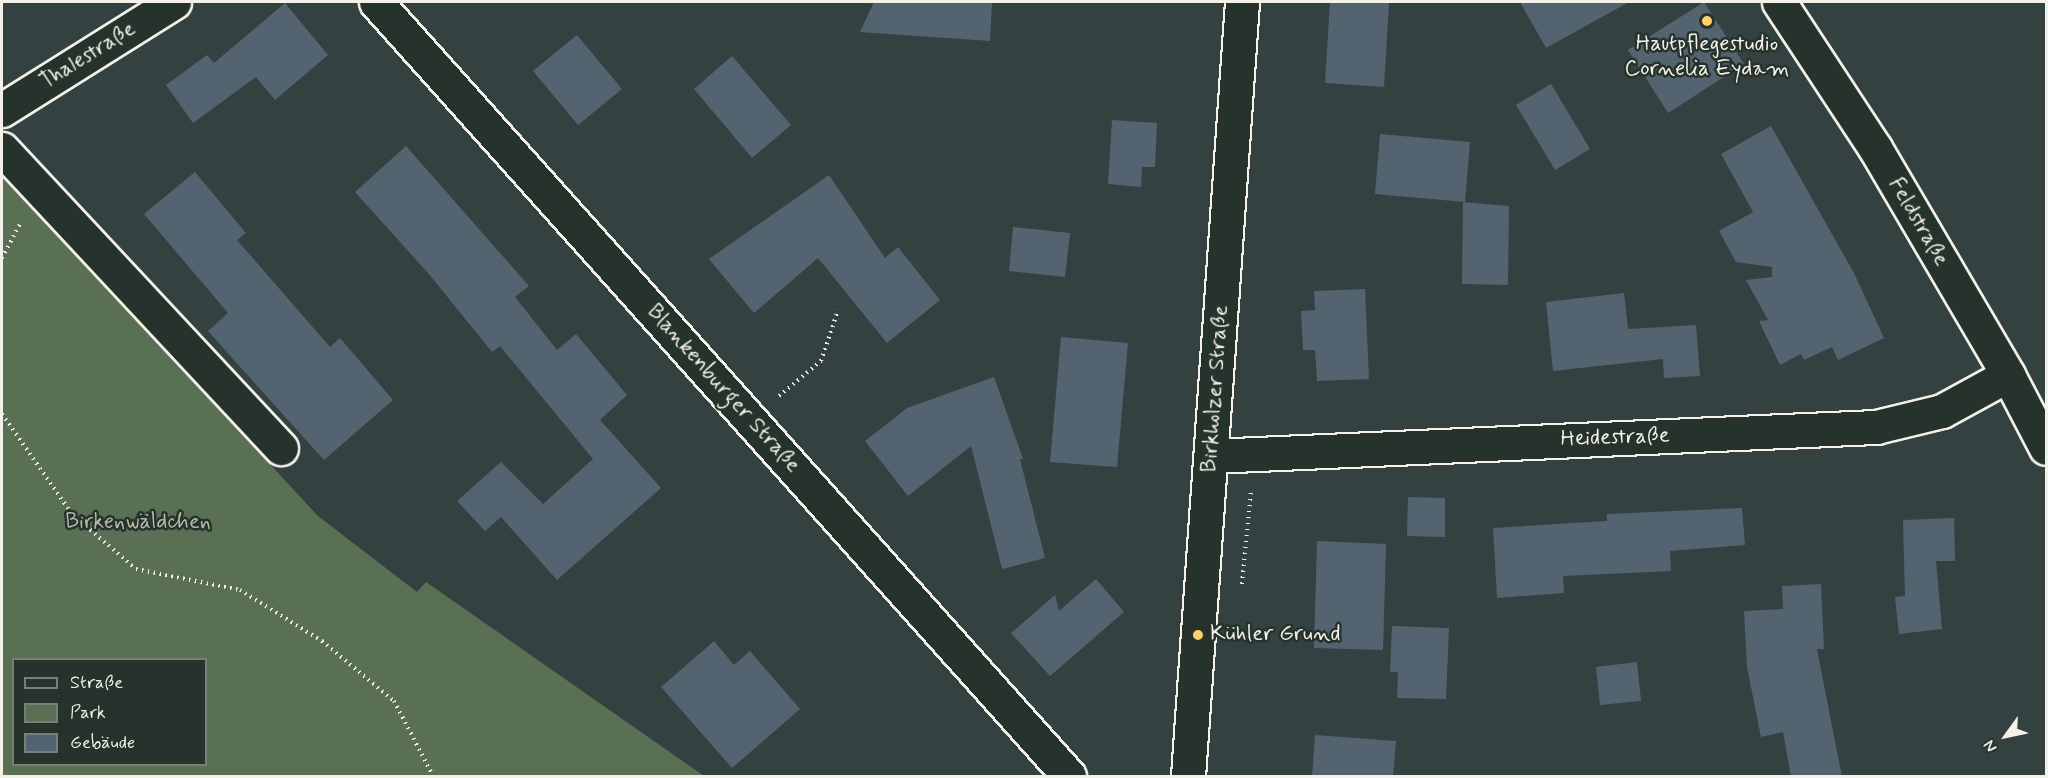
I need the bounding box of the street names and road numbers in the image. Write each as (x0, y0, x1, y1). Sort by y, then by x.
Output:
street label: Thalestraße (35, 16, 141, 96)
street label: Feldstraße (1882, 173, 1954, 271)
street label: Blankenburger Straße (640, 299, 806, 479)
street label: Birkholzer Straße (1197, 305, 1235, 473)
street label: Heidestraße (1560, 423, 1670, 453)

